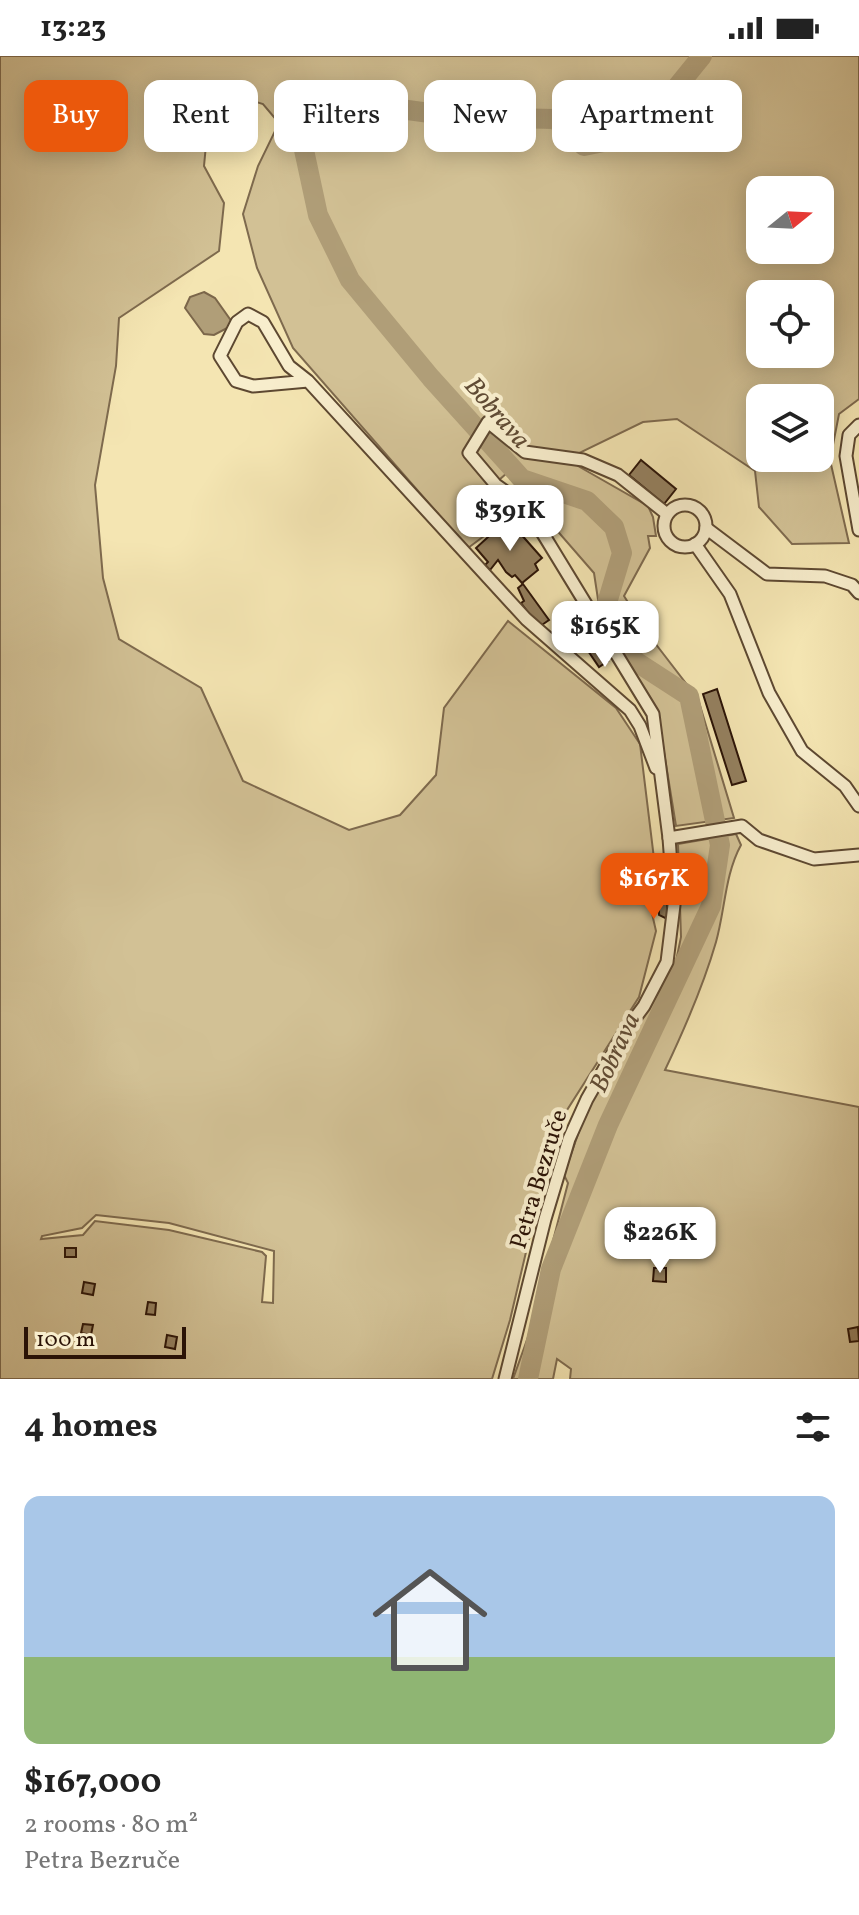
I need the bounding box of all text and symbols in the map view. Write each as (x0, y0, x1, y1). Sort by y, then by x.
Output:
text: 13:23 (40, 7, 106, 49)
chip: Buy (24, 80, 128, 152)
chip: Rent (144, 80, 258, 152)
chip: Filters (274, 80, 408, 152)
chip: New (424, 80, 536, 152)
chip: Apartment (552, 80, 742, 152)
north arrow (746, 176, 834, 264)
map controls (746, 176, 834, 472)
button: locate (746, 280, 834, 368)
water label: Bobrava (455, 370, 538, 457)
button: layers (746, 384, 834, 472)
pin: $391K (454, 485, 566, 553)
text: $391K (475, 493, 546, 529)
pin: $165K (549, 601, 661, 669)
text: $165K (570, 609, 640, 645)
pin: $167K (598, 853, 710, 921)
text: $167K (619, 861, 689, 897)
water label: Bobrava (582, 1007, 650, 1099)
street label: Petra Bezruče (503, 1106, 577, 1253)
pin: $226K (604, 1207, 716, 1275)
text: $226K (623, 1215, 697, 1251)
scale bar (24, 1323, 186, 1359)
text: 100 m (36, 1325, 95, 1356)
text: 4 homes (24, 1404, 158, 1451)
icon: filters (791, 1405, 835, 1449)
icon: home (358, 1548, 502, 1692)
text: $167,000 (24, 1760, 161, 1807)
text: 2 rooms · 80 m² (24, 1807, 198, 1843)
text: Petra Bezruče (24, 1843, 180, 1879)

